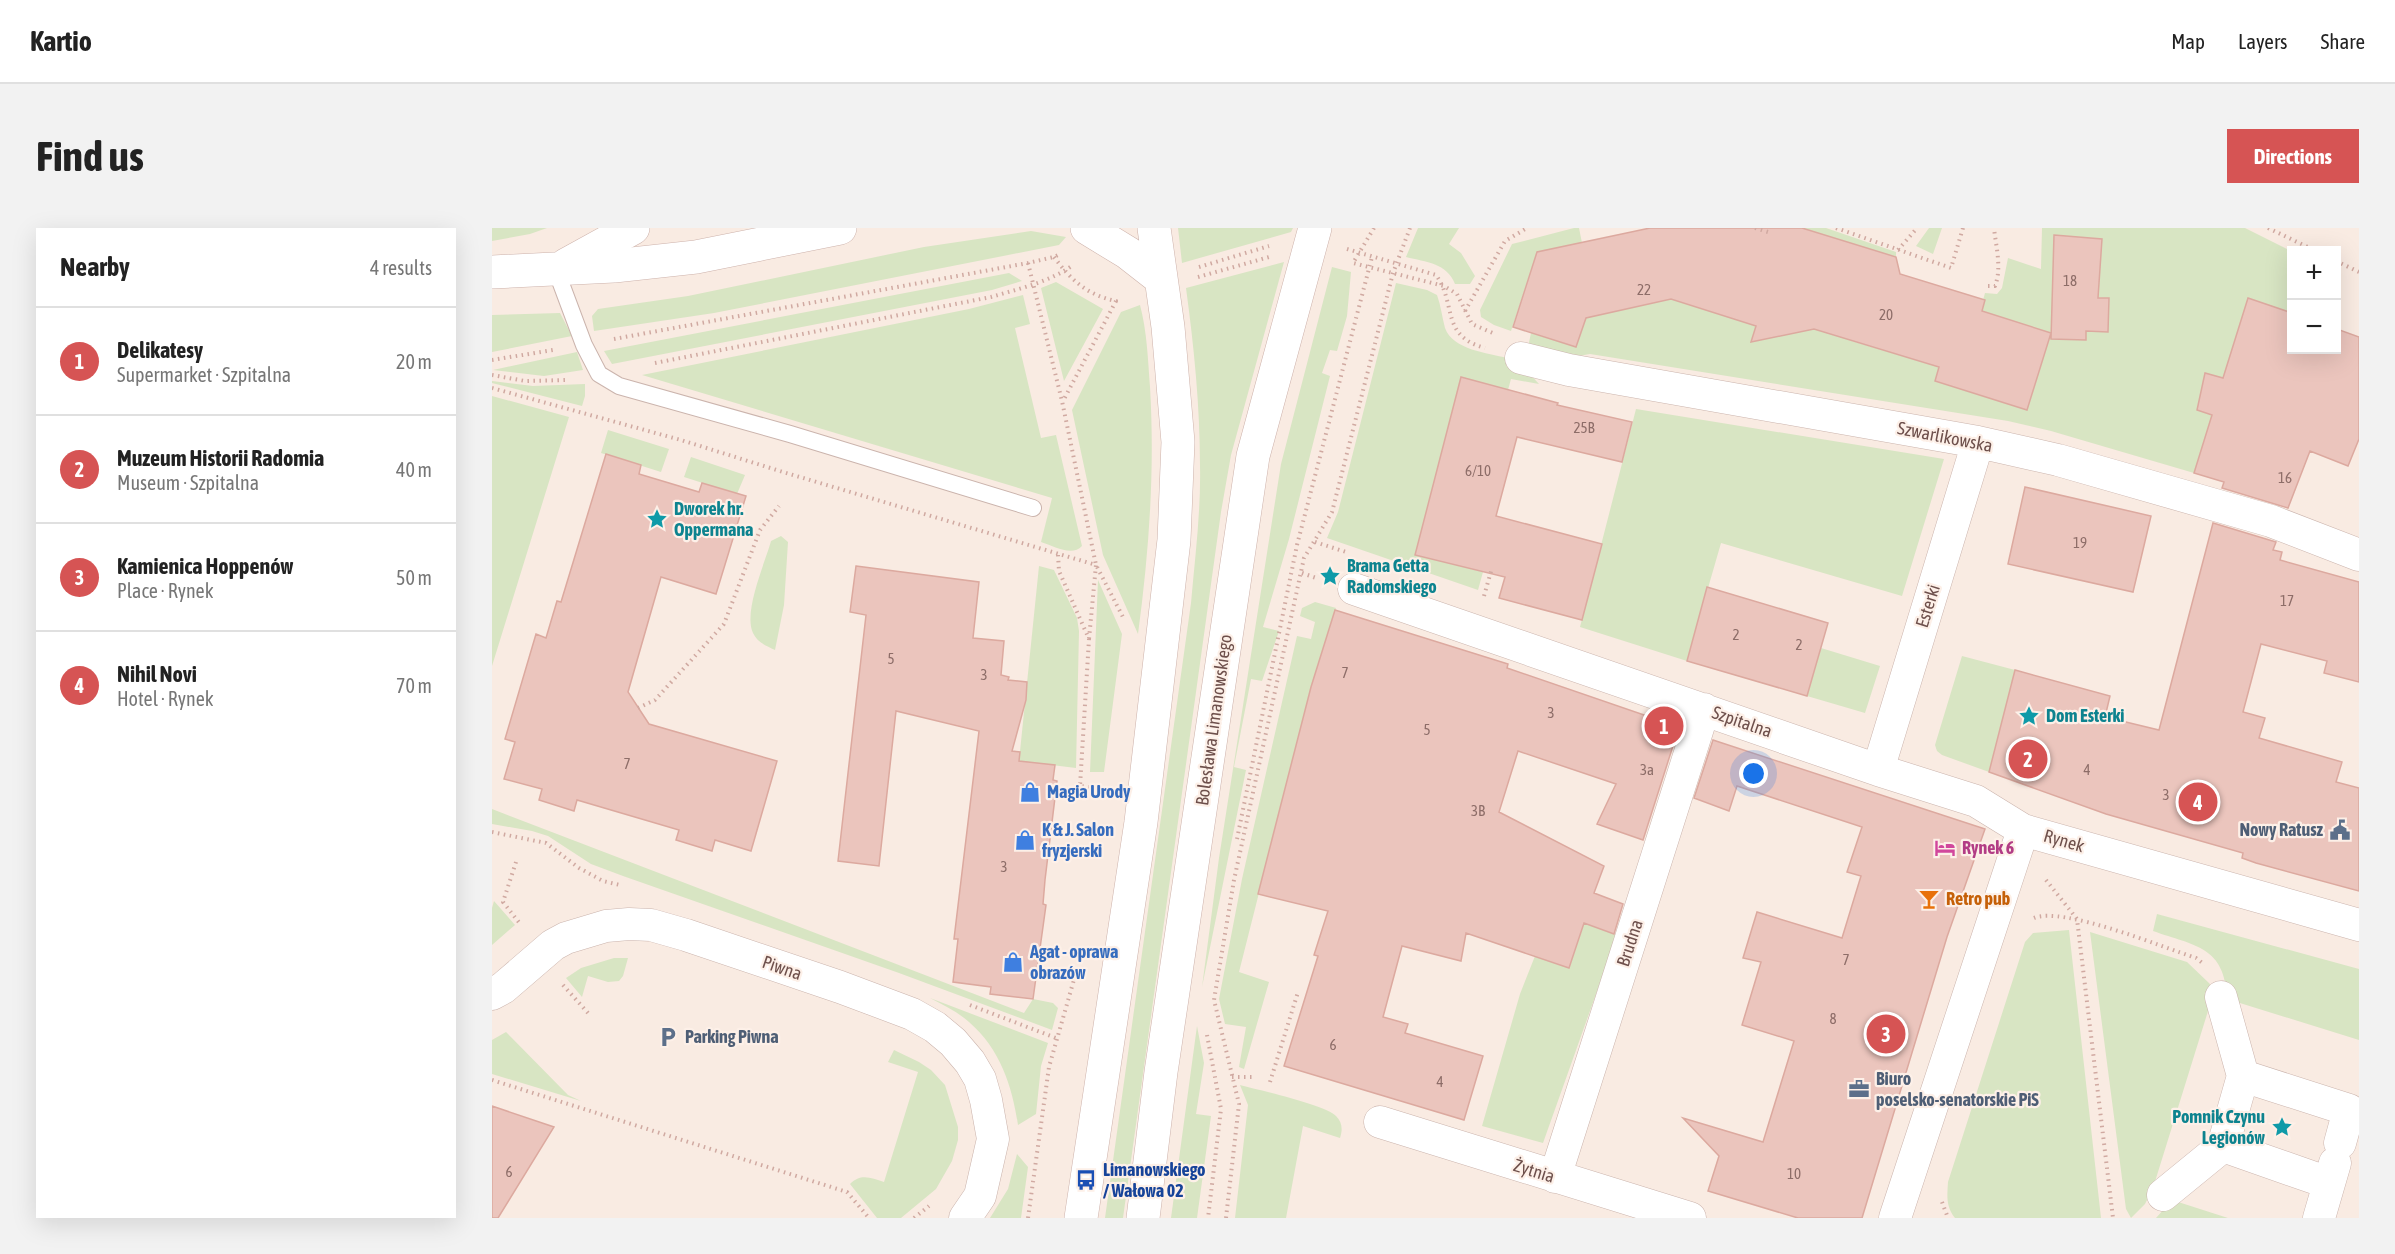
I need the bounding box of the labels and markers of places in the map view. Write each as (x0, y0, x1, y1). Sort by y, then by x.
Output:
place label: Dworek hr. Oppermana (674, 498, 754, 540)
place icon: Dworek hr. Oppermana (645, 507, 669, 531)
place label: Brama Getta Radomskiego (1347, 555, 1437, 597)
place icon: Brama Getta Radomskiego (1318, 564, 1342, 588)
pin: 1 (1644, 704, 1684, 748)
place icon: Dom Esterki (2017, 704, 2041, 728)
place label: Dom Esterki (2046, 705, 2124, 726)
pin: 2 (2008, 736, 2048, 782)
shop icon: Magia Urody (1018, 780, 1042, 804)
pin: 4 (2178, 780, 2218, 824)
place label: Magia Urody (1047, 781, 1131, 802)
public building icon: Nowy Ratusz (2328, 818, 2352, 842)
place label: K & J. Salon fryzjerski (1041, 819, 1114, 861)
place label: Nowy Ratusz (2239, 819, 2324, 840)
shop icon: K & J. Salon fryzjerski (1013, 828, 1037, 852)
hotel icon: Rynek 6 (1933, 836, 1957, 860)
place label: Rynek 6 (1962, 837, 2014, 858)
bar icon: Retro pub (1917, 887, 1941, 911)
place label: Retro pub (1946, 888, 2010, 909)
place label: Agat - oprawa obrazów (1029, 941, 1118, 983)
shop icon: Agat - oprawa obrazów (1001, 950, 1025, 974)
pin: 3 (1866, 1012, 1906, 1056)
parking icon: Parking Piwna (656, 1025, 680, 1049)
place label: Parking Piwna (685, 1026, 779, 1047)
place label: Biuro poselsko-senatorskie PiS (1876, 1068, 2039, 1110)
office icon: Biuro poselsko-senatorskie PiS (1847, 1077, 1871, 1101)
place label: Pomnik Czynu Legionów (2172, 1106, 2265, 1148)
place icon: Pomnik Czynu Legionów (2270, 1115, 2294, 1139)
place label: Limanowskiego / Wałowa 02 (1103, 1159, 1206, 1201)
bus stop icon: Limanowskiego / Wałowa 02 (1074, 1168, 1098, 1192)

